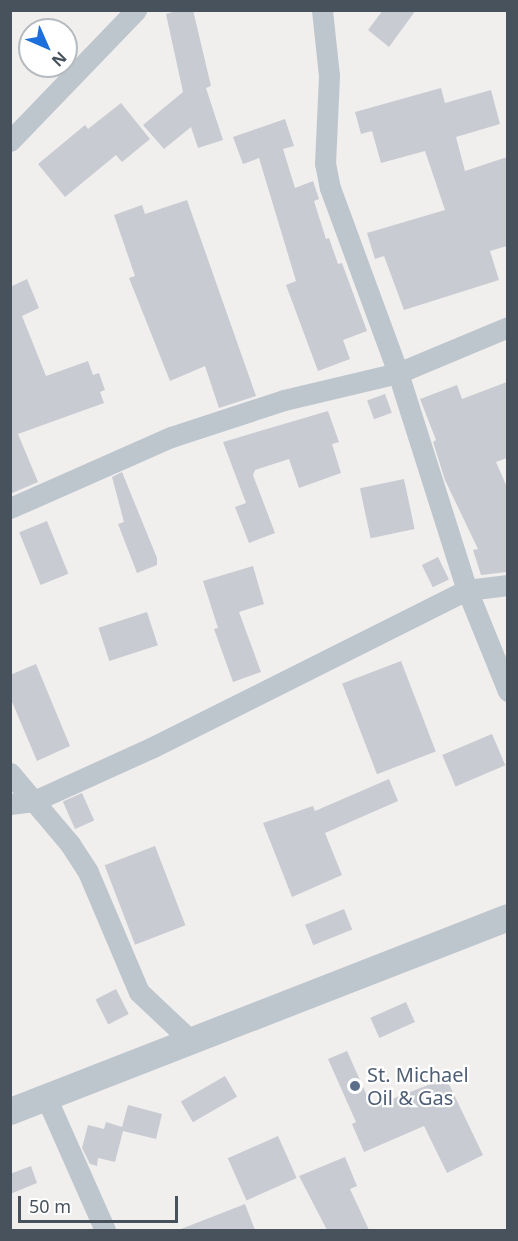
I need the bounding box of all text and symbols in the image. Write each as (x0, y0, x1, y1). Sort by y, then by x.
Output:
north arrow (18, 18, 78, 78)
text: N (47, 47, 72, 72)
place label: St. Michael Oil & Gas (367, 1062, 469, 1109)
marker: St. Michael Oil & Gas (348, 1079, 362, 1093)
scale bar (21, 1184, 182, 1222)
text: 50 m (29, 1194, 71, 1218)

